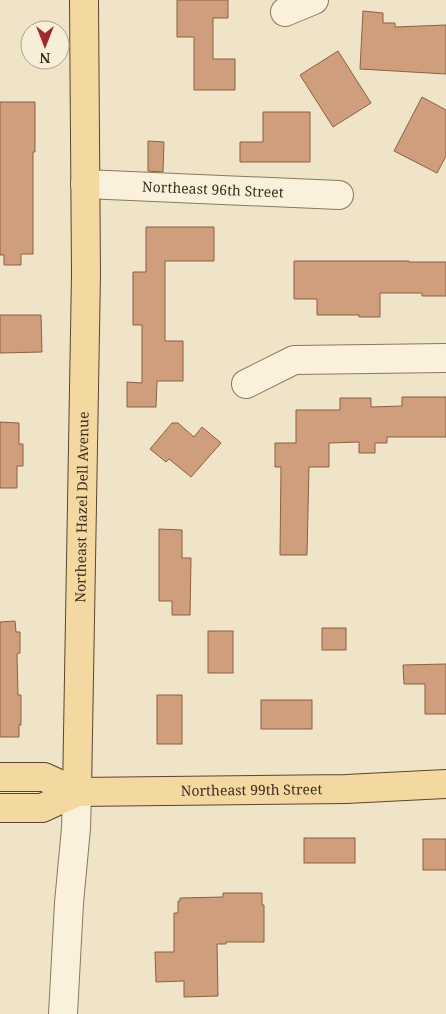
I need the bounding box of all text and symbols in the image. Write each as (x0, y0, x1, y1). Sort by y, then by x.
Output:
north arrow (20, 20, 70, 70)
text: N (39, 49, 51, 68)
street label: Northeast 96th Street (142, 176, 284, 202)
street label: Northeast Hazel Dell Avenue (70, 411, 93, 603)
street label: Northeast 99th Street (181, 779, 323, 800)

